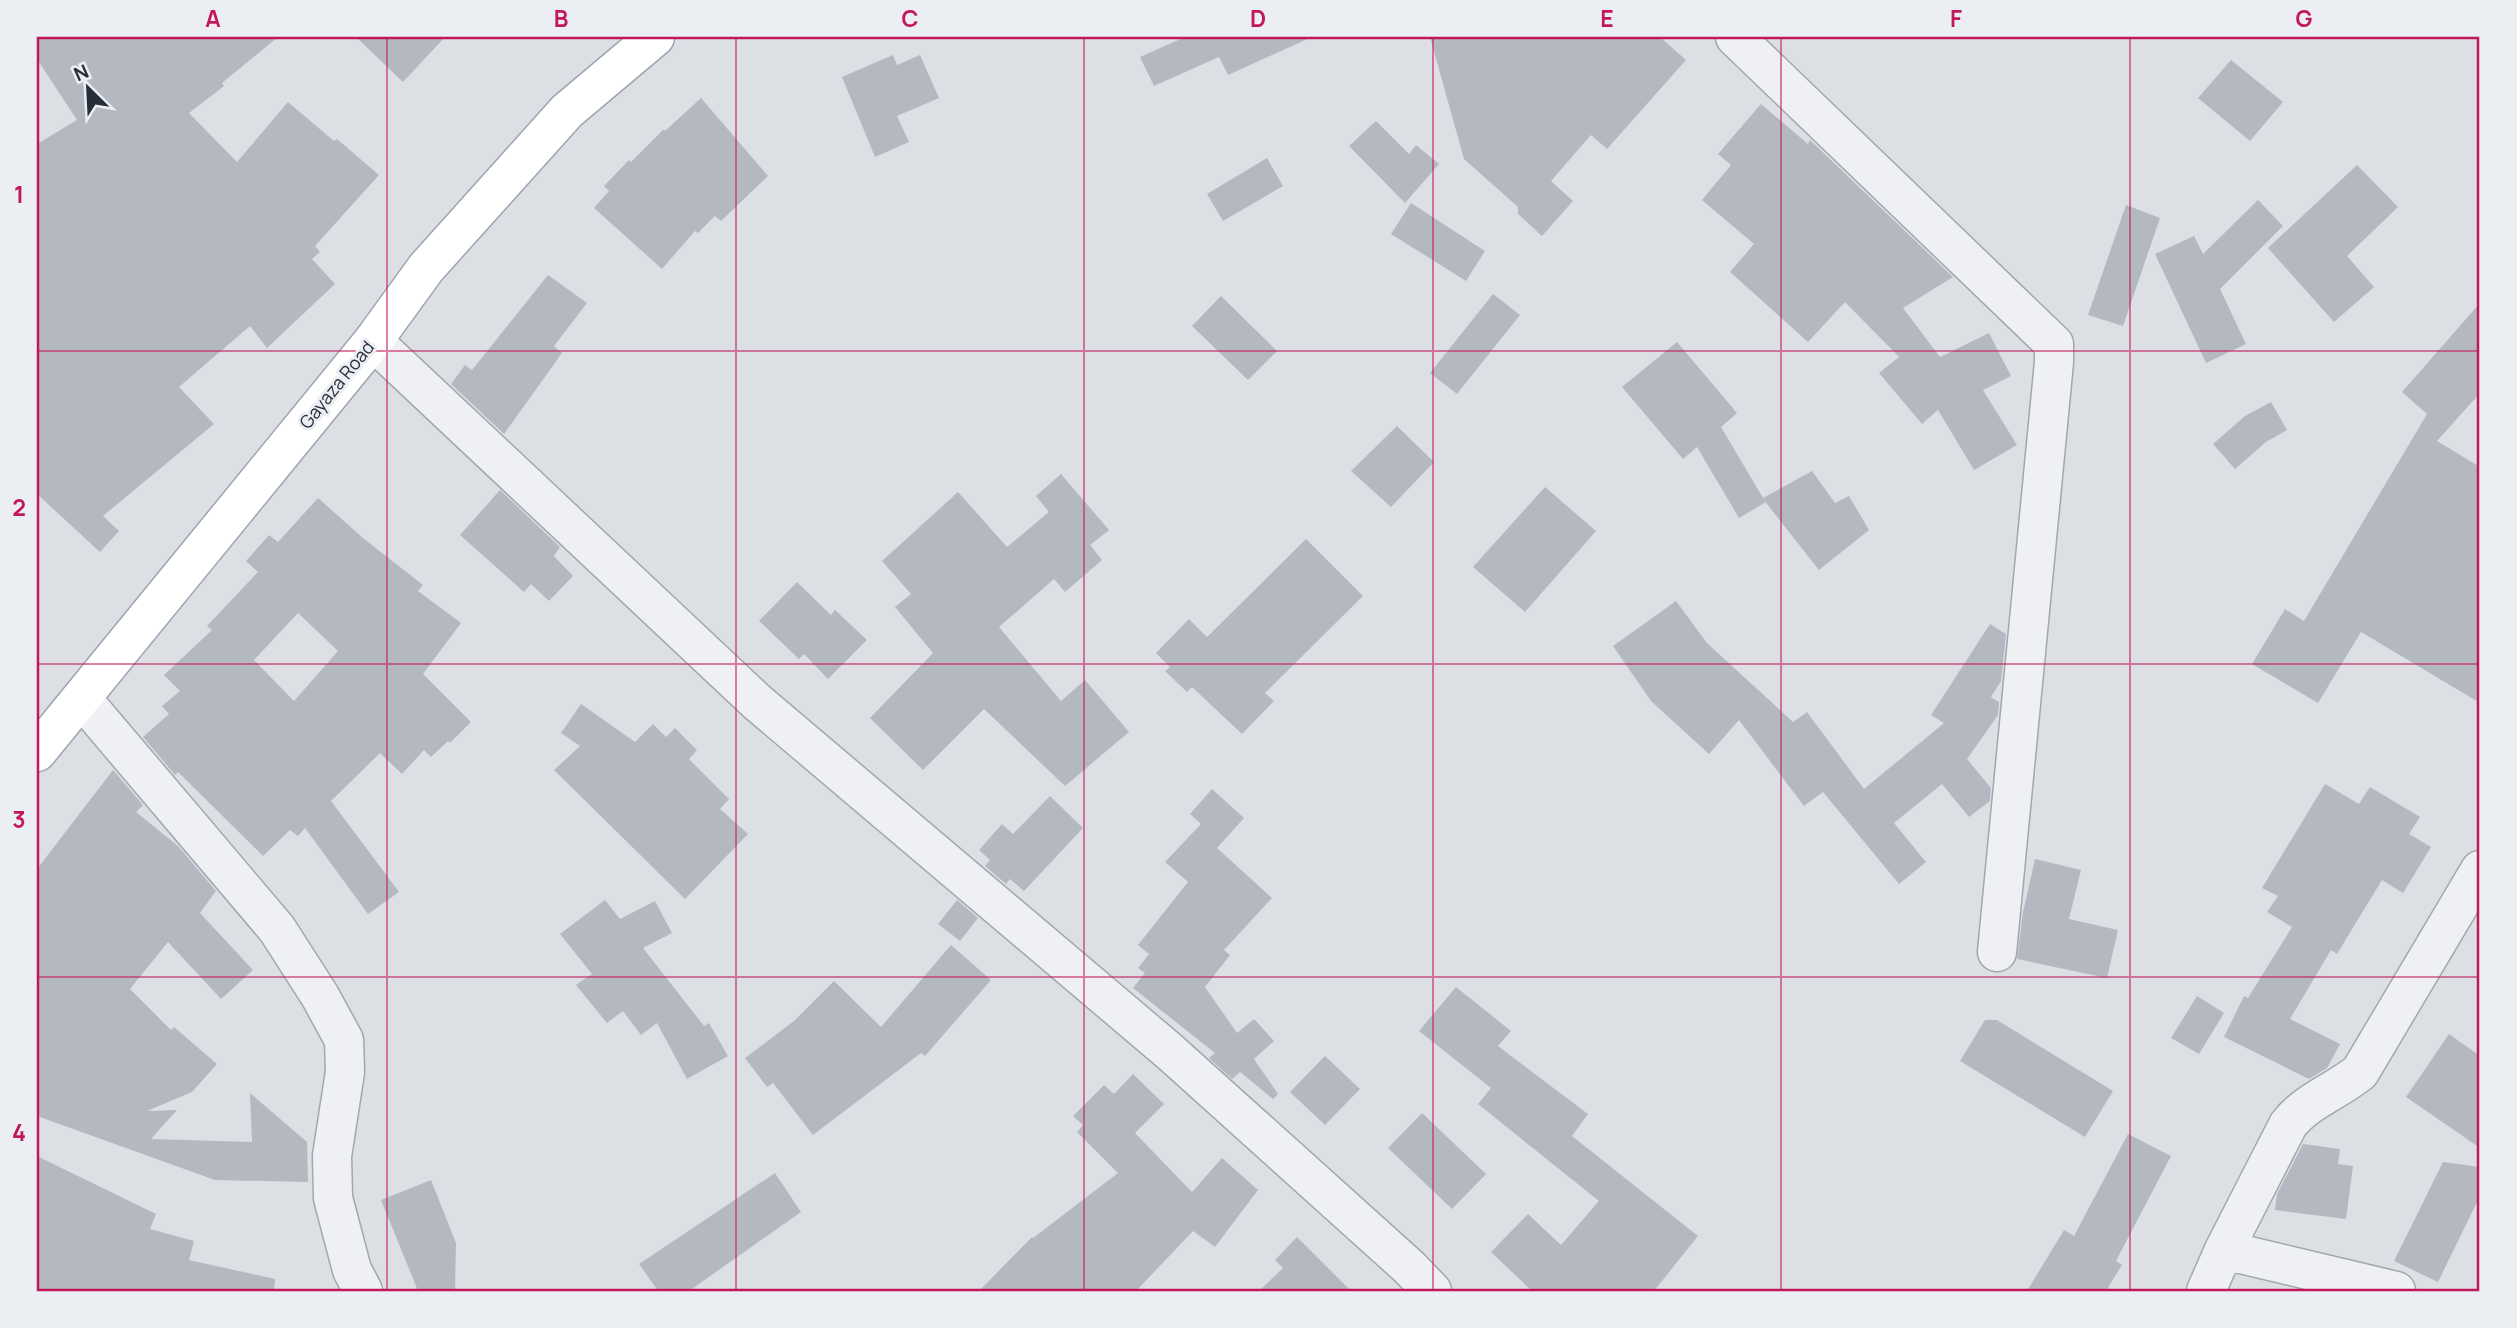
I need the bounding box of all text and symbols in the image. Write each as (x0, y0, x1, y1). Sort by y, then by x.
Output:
text: A (205, 2, 221, 34)
text: B (554, 2, 568, 34)
text: C (902, 2, 919, 34)
text: D (1250, 2, 1266, 34)
text: E (1600, 2, 1614, 34)
text: F (1950, 2, 1962, 34)
text: G (2296, 2, 2313, 34)
north arrow (52, 52, 122, 122)
text: N (70, 58, 93, 87)
text: 1 (14, 178, 24, 210)
street label: Gayaza Road (293, 335, 379, 433)
text: 2 (12, 491, 26, 523)
text: 3 (12, 803, 26, 835)
text: 4 (12, 1116, 26, 1148)

